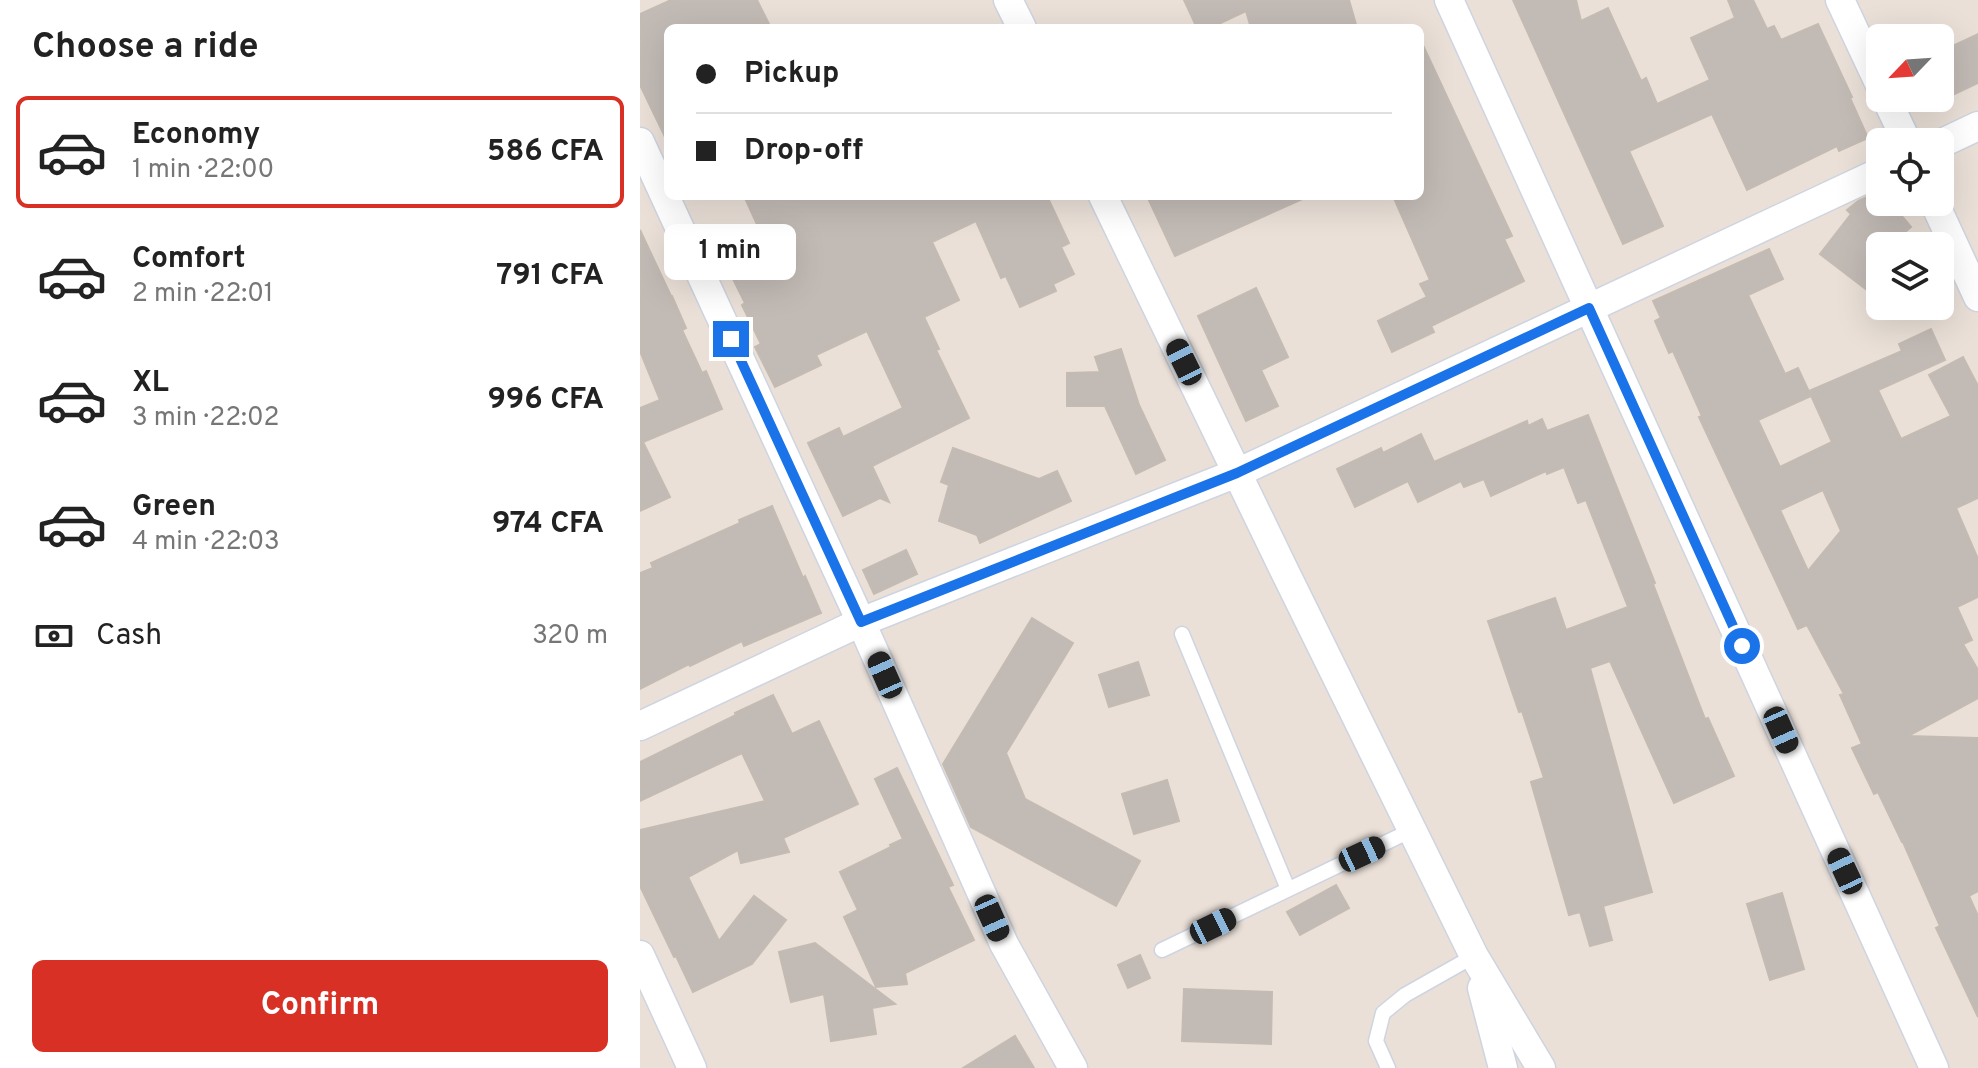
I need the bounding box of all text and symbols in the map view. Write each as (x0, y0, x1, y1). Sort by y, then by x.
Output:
north arrow (1866, 24, 1954, 112)
map controls (1866, 24, 1954, 320)
text: Choose a ride (32, 25, 258, 71)
text: Pickup (744, 56, 839, 93)
icon: car (36, 116, 108, 188)
text: Economy (132, 117, 260, 154)
button: locate (1866, 128, 1954, 216)
text: Drop-off (744, 133, 863, 170)
text: 586 CFA (487, 134, 604, 171)
text: 1 min · 22:00 (132, 154, 274, 187)
callout: 1 min (665, 223, 797, 279)
button: layers (1866, 232, 1954, 320)
text: 1 min (699, 235, 761, 268)
icon: car (36, 240, 108, 312)
text: Comfort (132, 241, 245, 278)
text: 791 CFA (496, 258, 604, 295)
text: 2 min · 22:01 (132, 278, 274, 311)
route end (713, 321, 749, 357)
car (1163, 335, 1205, 389)
icon: car (36, 364, 108, 436)
text: XL (132, 365, 169, 402)
text: 996 CFA (487, 382, 604, 419)
text: 3 min · 22:02 (132, 402, 280, 435)
icon: car (36, 488, 108, 560)
text: Green (132, 489, 216, 526)
text: 974 CFA (492, 506, 604, 543)
text: 4 min · 22:03 (132, 526, 280, 559)
icon: cash (32, 614, 76, 658)
text: Cash (96, 618, 162, 655)
text: 320 m (532, 620, 608, 653)
route start (1724, 628, 1760, 664)
car (864, 648, 906, 702)
car (1760, 703, 1802, 757)
car (1335, 833, 1389, 875)
car (1824, 844, 1866, 898)
car (971, 891, 1013, 945)
car (1186, 905, 1240, 947)
button: Confirm (32, 960, 608, 1052)

